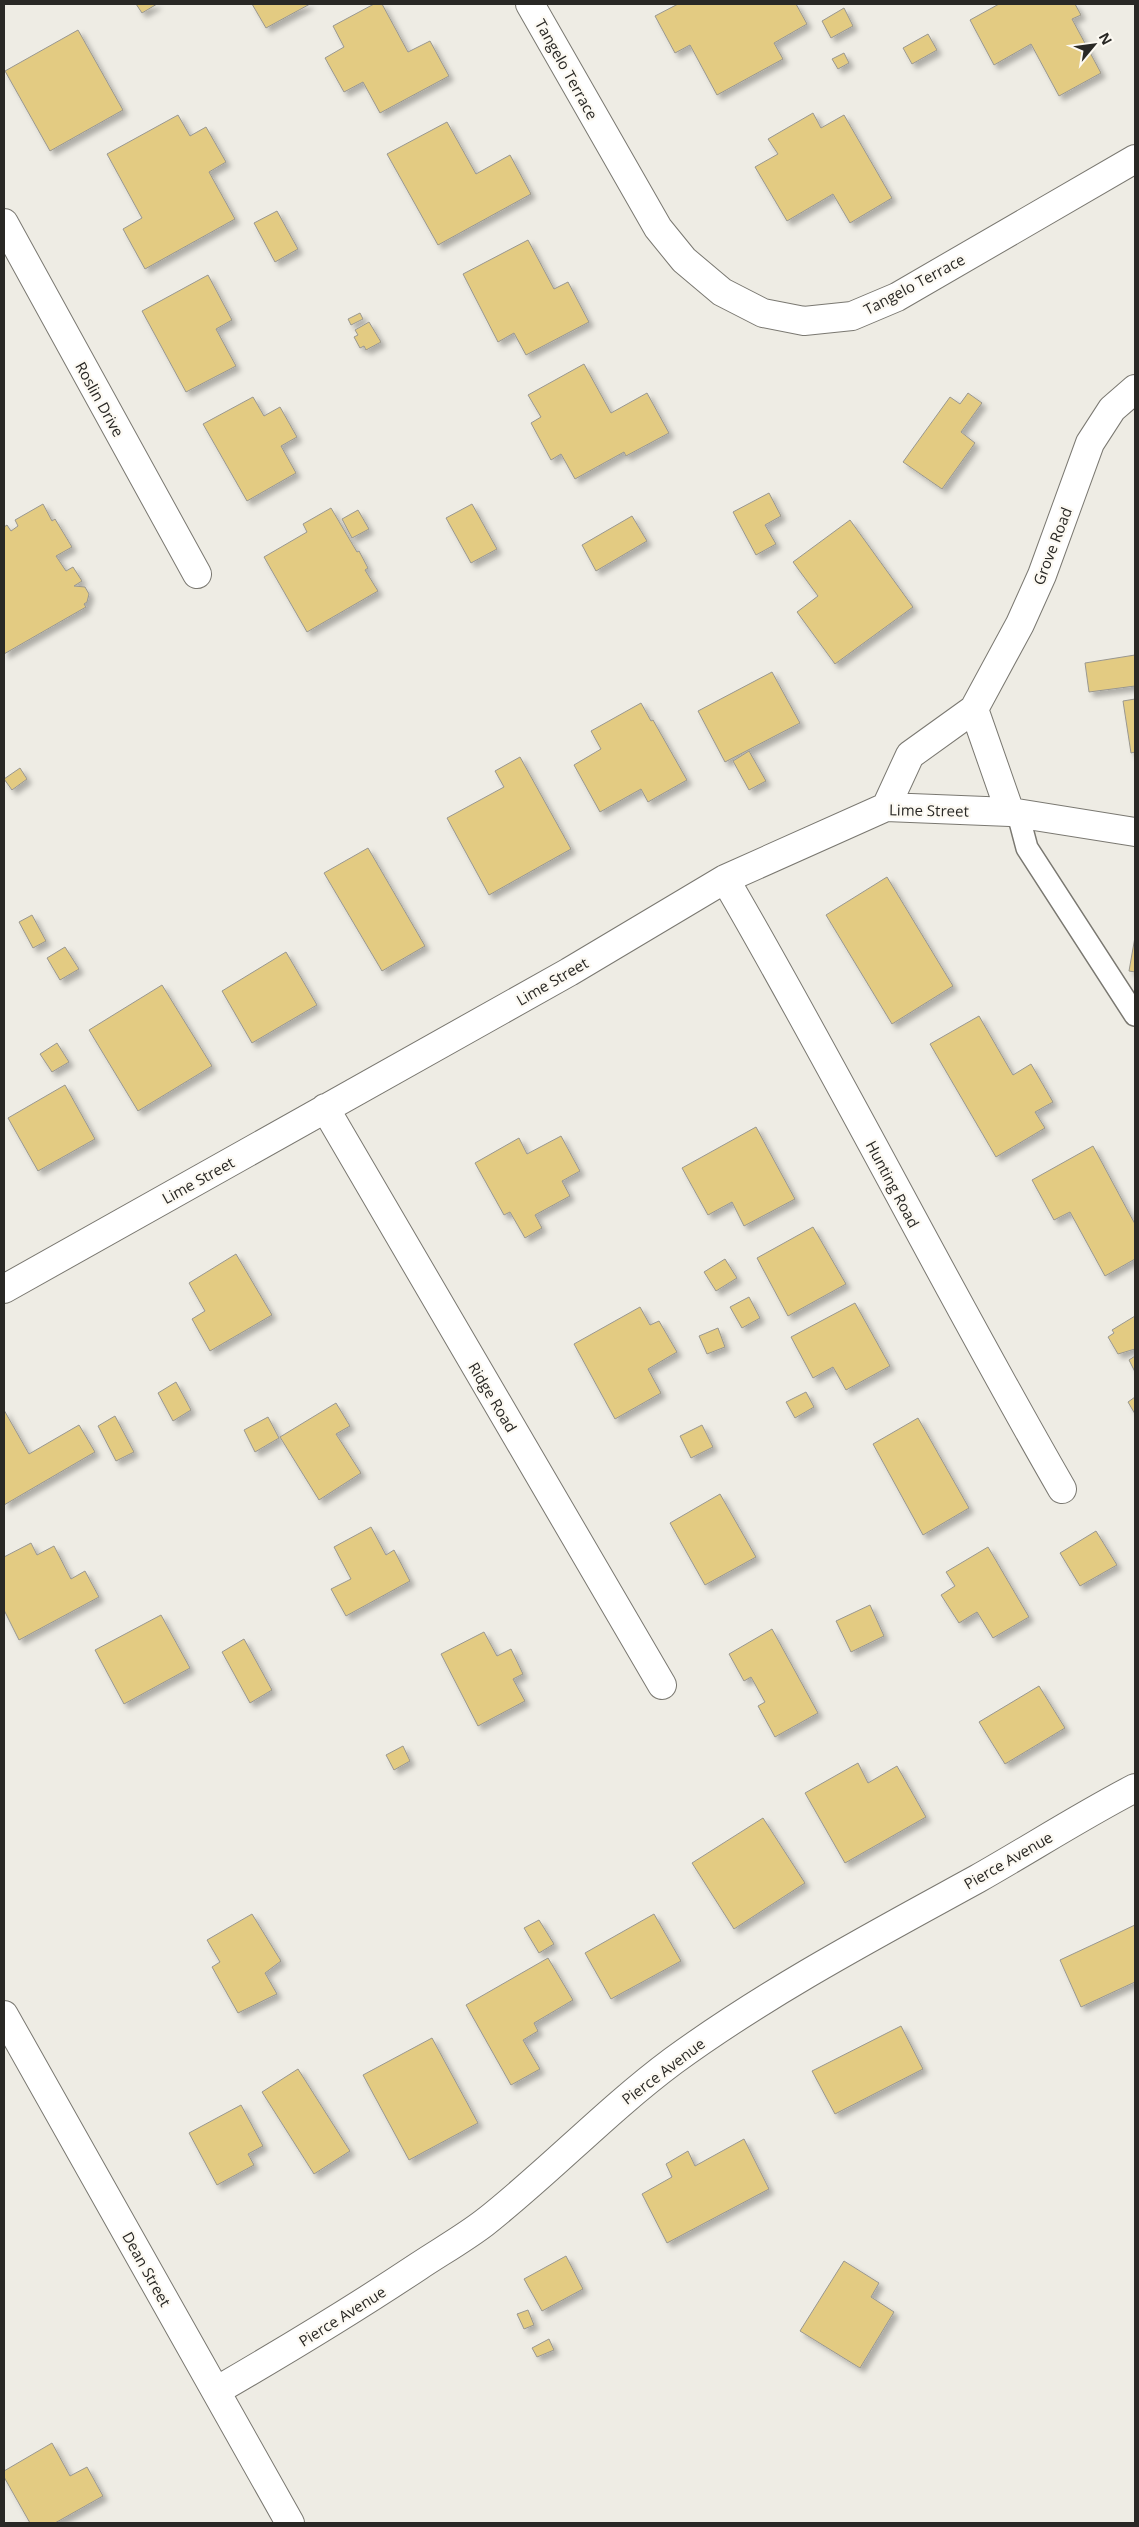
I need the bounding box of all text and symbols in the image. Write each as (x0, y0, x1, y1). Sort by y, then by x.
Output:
street label: Tangelo Terrace (531, 15, 603, 123)
north arrow (1069, 20, 1119, 70)
text: N (1095, 29, 1117, 48)
street label: Tangelo Terrace (860, 249, 968, 319)
street label: Roslin Drive (71, 358, 129, 440)
street label: Grove Road (1028, 504, 1076, 588)
street label: Lime Street (889, 799, 969, 821)
street label: Lime Street (512, 952, 592, 1010)
street label: Hunting Road (862, 1137, 924, 1231)
street label: Lime Street (158, 1152, 238, 1208)
street label: Ridge Road (464, 1358, 522, 1436)
street label: Pierce Avenue (960, 1827, 1056, 1893)
street label: Pierce Avenue (617, 2033, 709, 2109)
street label: Dean Street (118, 2228, 176, 2310)
street label: Pierce Avenue (295, 2281, 389, 2351)

